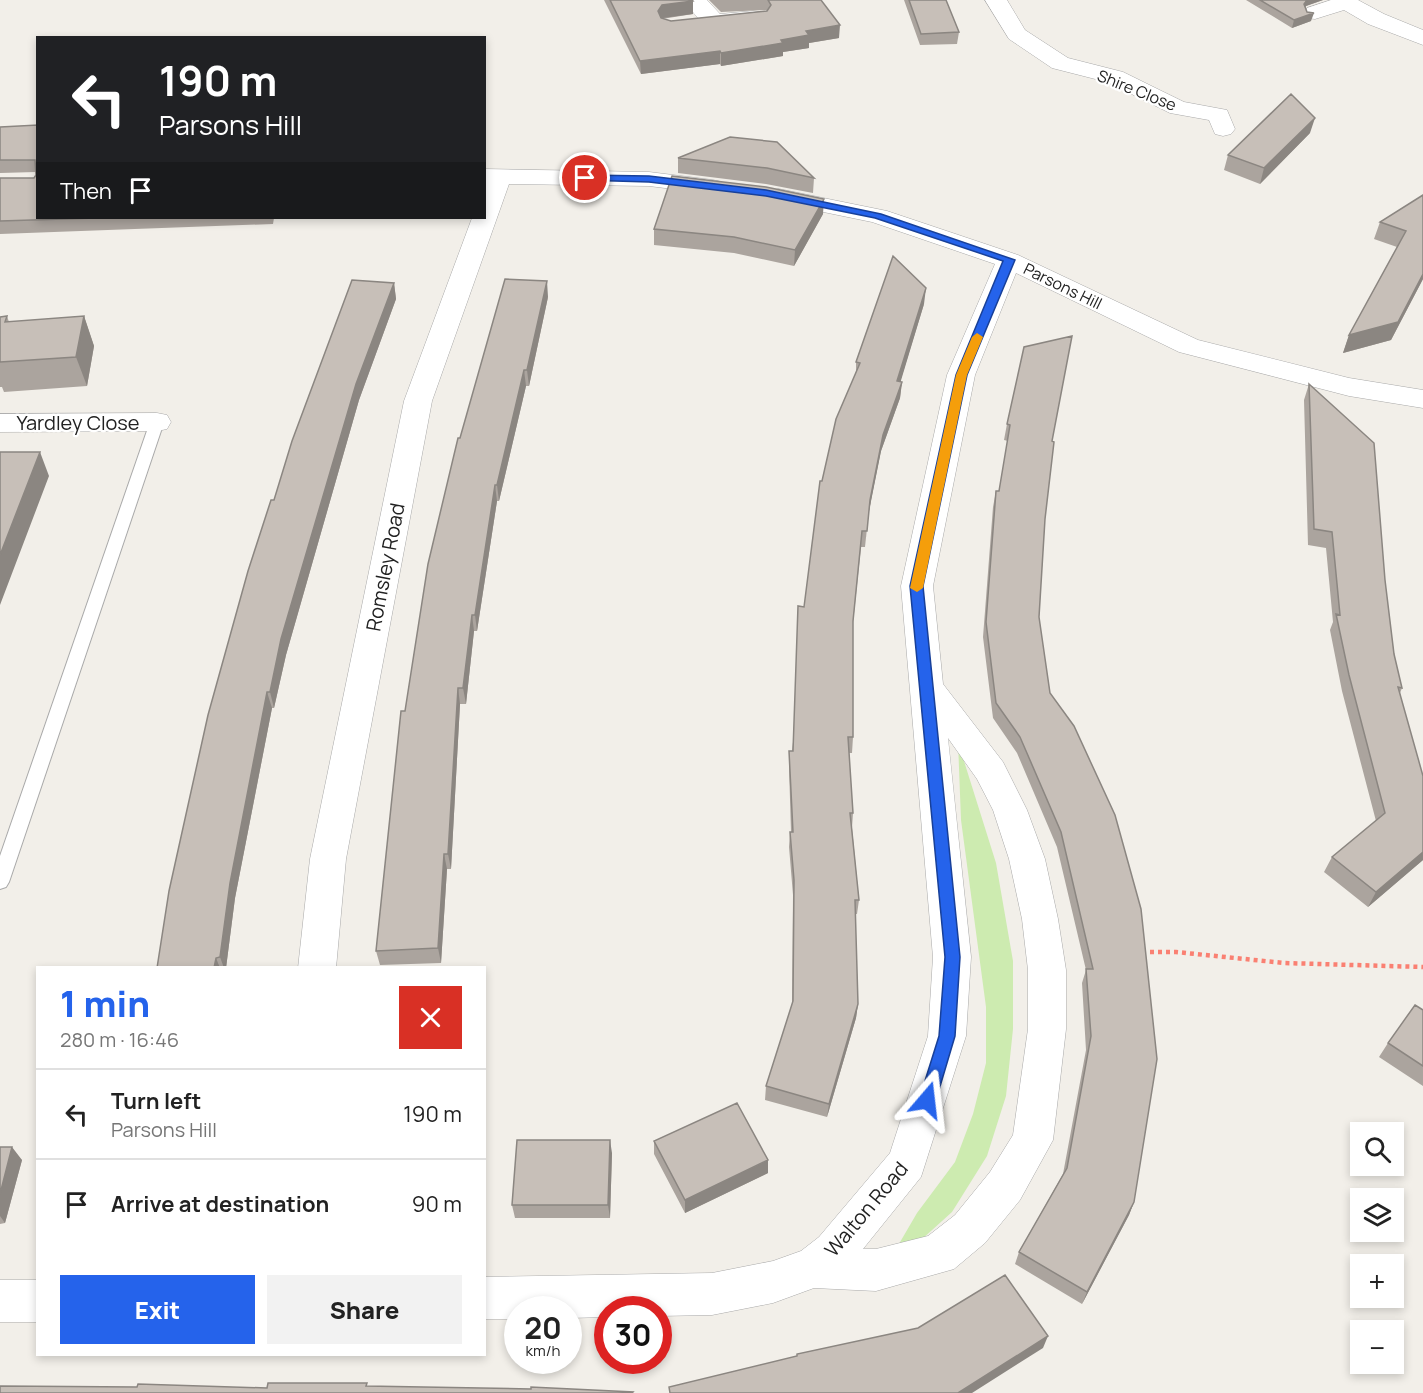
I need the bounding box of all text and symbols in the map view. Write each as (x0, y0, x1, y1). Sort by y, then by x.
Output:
text: 190 m (159, 51, 277, 109)
icon: left (60, 60, 138, 138)
street label: Shire Close (1094, 64, 1180, 116)
text: Parsons Hill (159, 106, 302, 143)
pin (559, 152, 610, 203)
icon: arrive (568, 161, 601, 194)
icon: arrive (124, 174, 157, 207)
text: Then (60, 176, 112, 206)
street label: Parsons Hill (1020, 258, 1106, 314)
street label: Yardley Close (16, 409, 140, 436)
street label: Romsley Road (359, 501, 411, 633)
text: 1 min (60, 979, 150, 1028)
button: close (399, 986, 462, 1049)
text: 280 m · 16:46 (60, 1026, 179, 1053)
position arrow (895, 1068, 959, 1132)
text: Turn left (111, 1086, 201, 1116)
icon: left (60, 1098, 93, 1131)
text: 190 m (403, 1099, 462, 1129)
text: Parsons Hill (111, 1116, 217, 1143)
map controls (1350, 1122, 1404, 1374)
button: search (1350, 1122, 1404, 1176)
street label: Walton Road (818, 1156, 914, 1262)
icon: arrive (60, 1188, 93, 1221)
button: layers (1350, 1188, 1404, 1242)
text: Arrive at destination (111, 1189, 329, 1219)
text: 90 m (412, 1189, 462, 1219)
button: + (1350, 1254, 1404, 1308)
button: Exit (60, 1275, 255, 1344)
button: Share (267, 1275, 462, 1344)
speed limit sign: 30 (594, 1296, 672, 1374)
text: 20 (524, 1307, 562, 1348)
button: − (1350, 1320, 1404, 1374)
text: km/h (526, 1340, 560, 1361)

